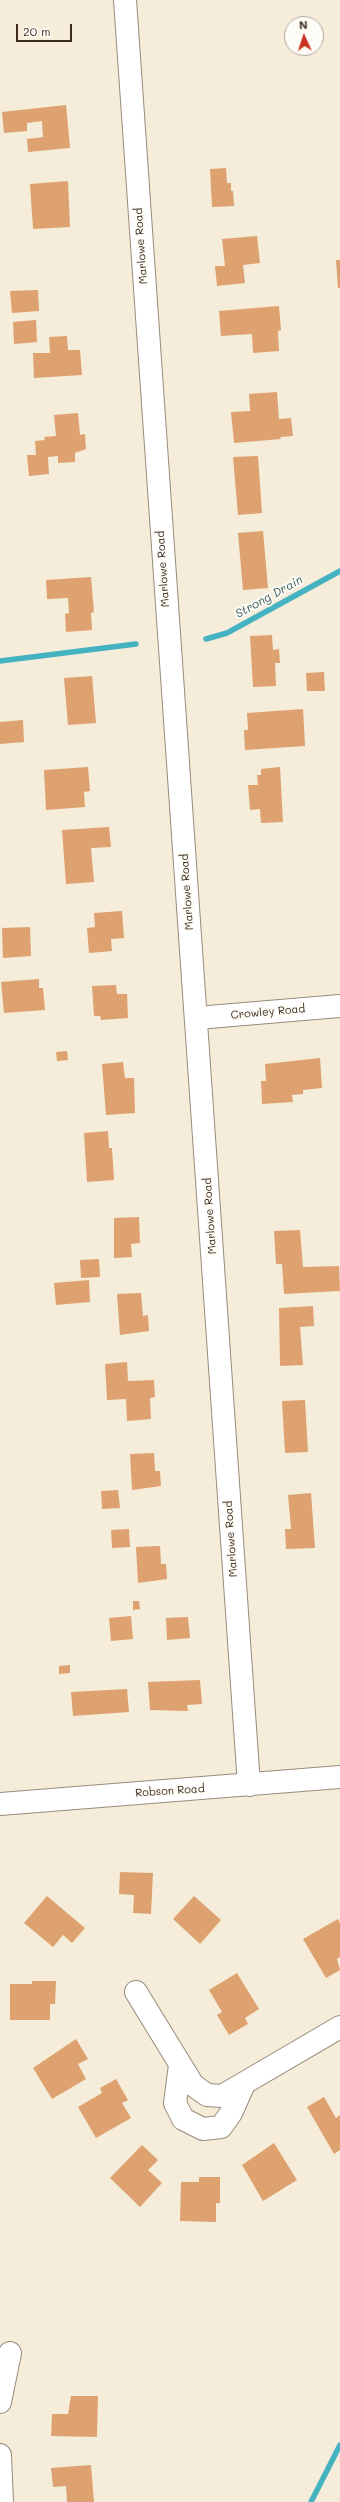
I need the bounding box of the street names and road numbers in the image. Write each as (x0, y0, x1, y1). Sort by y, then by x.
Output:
street label: Marlowe Road (132, 207, 150, 285)
street label: Marlowe Road (154, 530, 172, 608)
street label: Marlowe Road (178, 853, 196, 931)
street label: Crowley Road (230, 1002, 306, 1022)
street label: Marlowe Road (201, 1177, 219, 1255)
street label: Marlowe Road (222, 1500, 240, 1578)
street label: Robson Road (135, 1782, 205, 1800)

